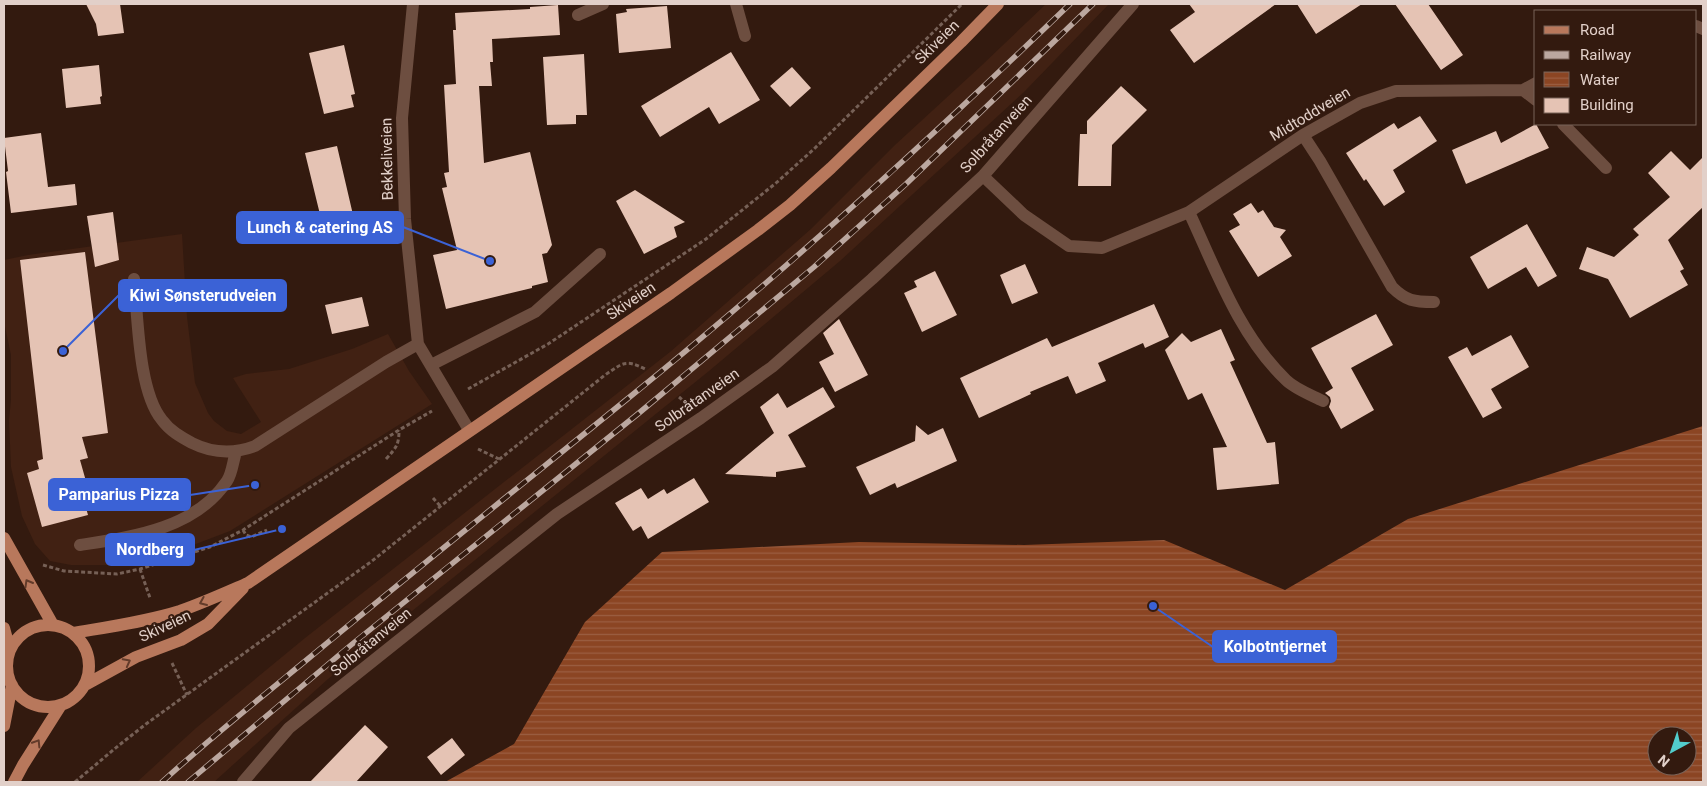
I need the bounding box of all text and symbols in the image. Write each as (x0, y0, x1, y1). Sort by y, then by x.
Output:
legend (1534, 10, 1697, 125)
street label: Skiveien (911, 16, 963, 68)
text: Road (1580, 21, 1614, 39)
text: Railway (1580, 46, 1631, 64)
text: Water (1580, 71, 1619, 89)
street label: Midtoddveien (1267, 83, 1353, 145)
street label: Solbråtanveien (956, 91, 1036, 177)
text: Building (1580, 96, 1634, 114)
street label: Bekkeliveien (377, 118, 397, 200)
callout: Lunch & catering AS (237, 212, 403, 243)
text: Lunch & catering AS (247, 218, 393, 237)
street label: Skiveien (603, 278, 659, 324)
callout: Kiwi Sønsterudveien (119, 280, 286, 311)
text: Kiwi Sønsterudveien (130, 286, 276, 305)
street label: Solbråtanveien (651, 364, 743, 436)
callout: Pamparius Pizza (49, 479, 190, 510)
text: Pamparius Pizza (59, 485, 180, 504)
callout: Nordberg (106, 534, 194, 565)
text: Nordberg (116, 540, 184, 559)
one-way arrow (25, 579, 35, 588)
one-way arrow (199, 596, 208, 607)
street label: Solbråtanveien (327, 604, 415, 680)
street label: Skiveien (136, 606, 194, 646)
callout: Kolbotntjernet (1213, 631, 1336, 662)
text: Kolbotntjernet (1224, 637, 1327, 656)
one-way arrow (122, 658, 131, 668)
north arrow (1647, 726, 1697, 776)
one-way arrow (30, 740, 40, 749)
text: N (1655, 752, 1673, 770)

